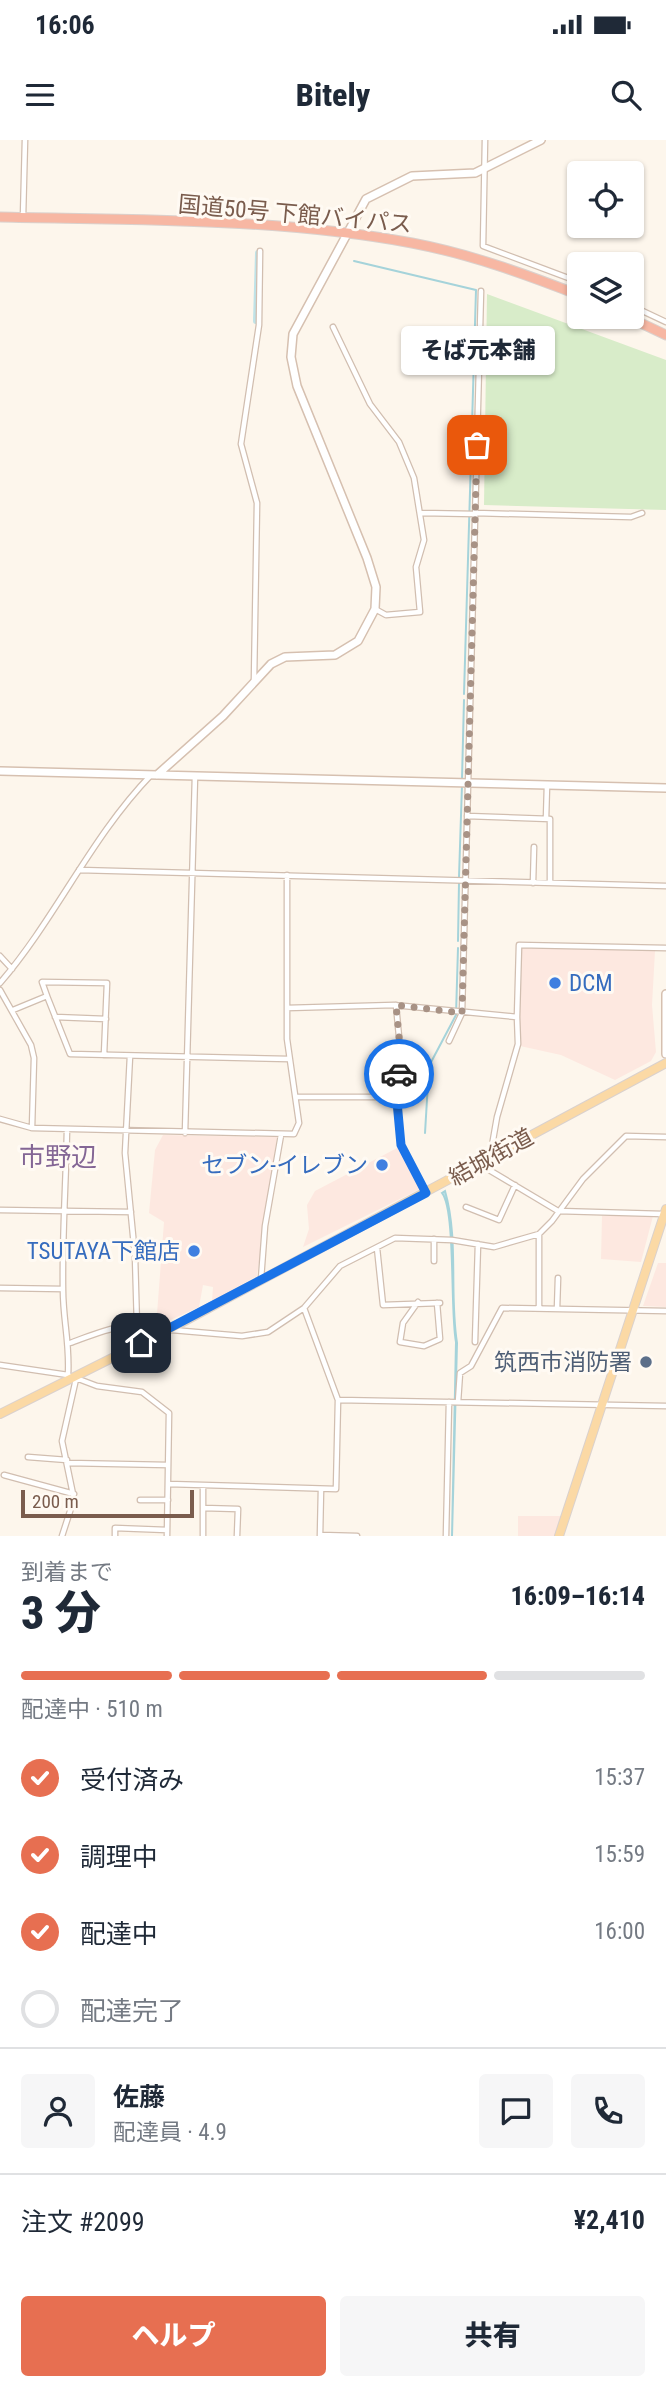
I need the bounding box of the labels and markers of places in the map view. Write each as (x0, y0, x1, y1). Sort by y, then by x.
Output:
callout: そば元本舗 (400, 326, 554, 375)
pin (447, 415, 507, 475)
place label: DCM (569, 970, 613, 997)
marker: DCM (547, 975, 563, 991)
place label: セブン-イレブン (201, 1152, 368, 1179)
marker: セブン-イレブン (374, 1157, 390, 1173)
place label: TSUTAYA下館店 (27, 1238, 180, 1265)
marker: TSUTAYA下館店 (186, 1243, 202, 1259)
pin (111, 1313, 171, 1373)
place label: 筑西市消防署 (494, 1349, 632, 1376)
marker: 筑西市消防署 (638, 1354, 654, 1370)

